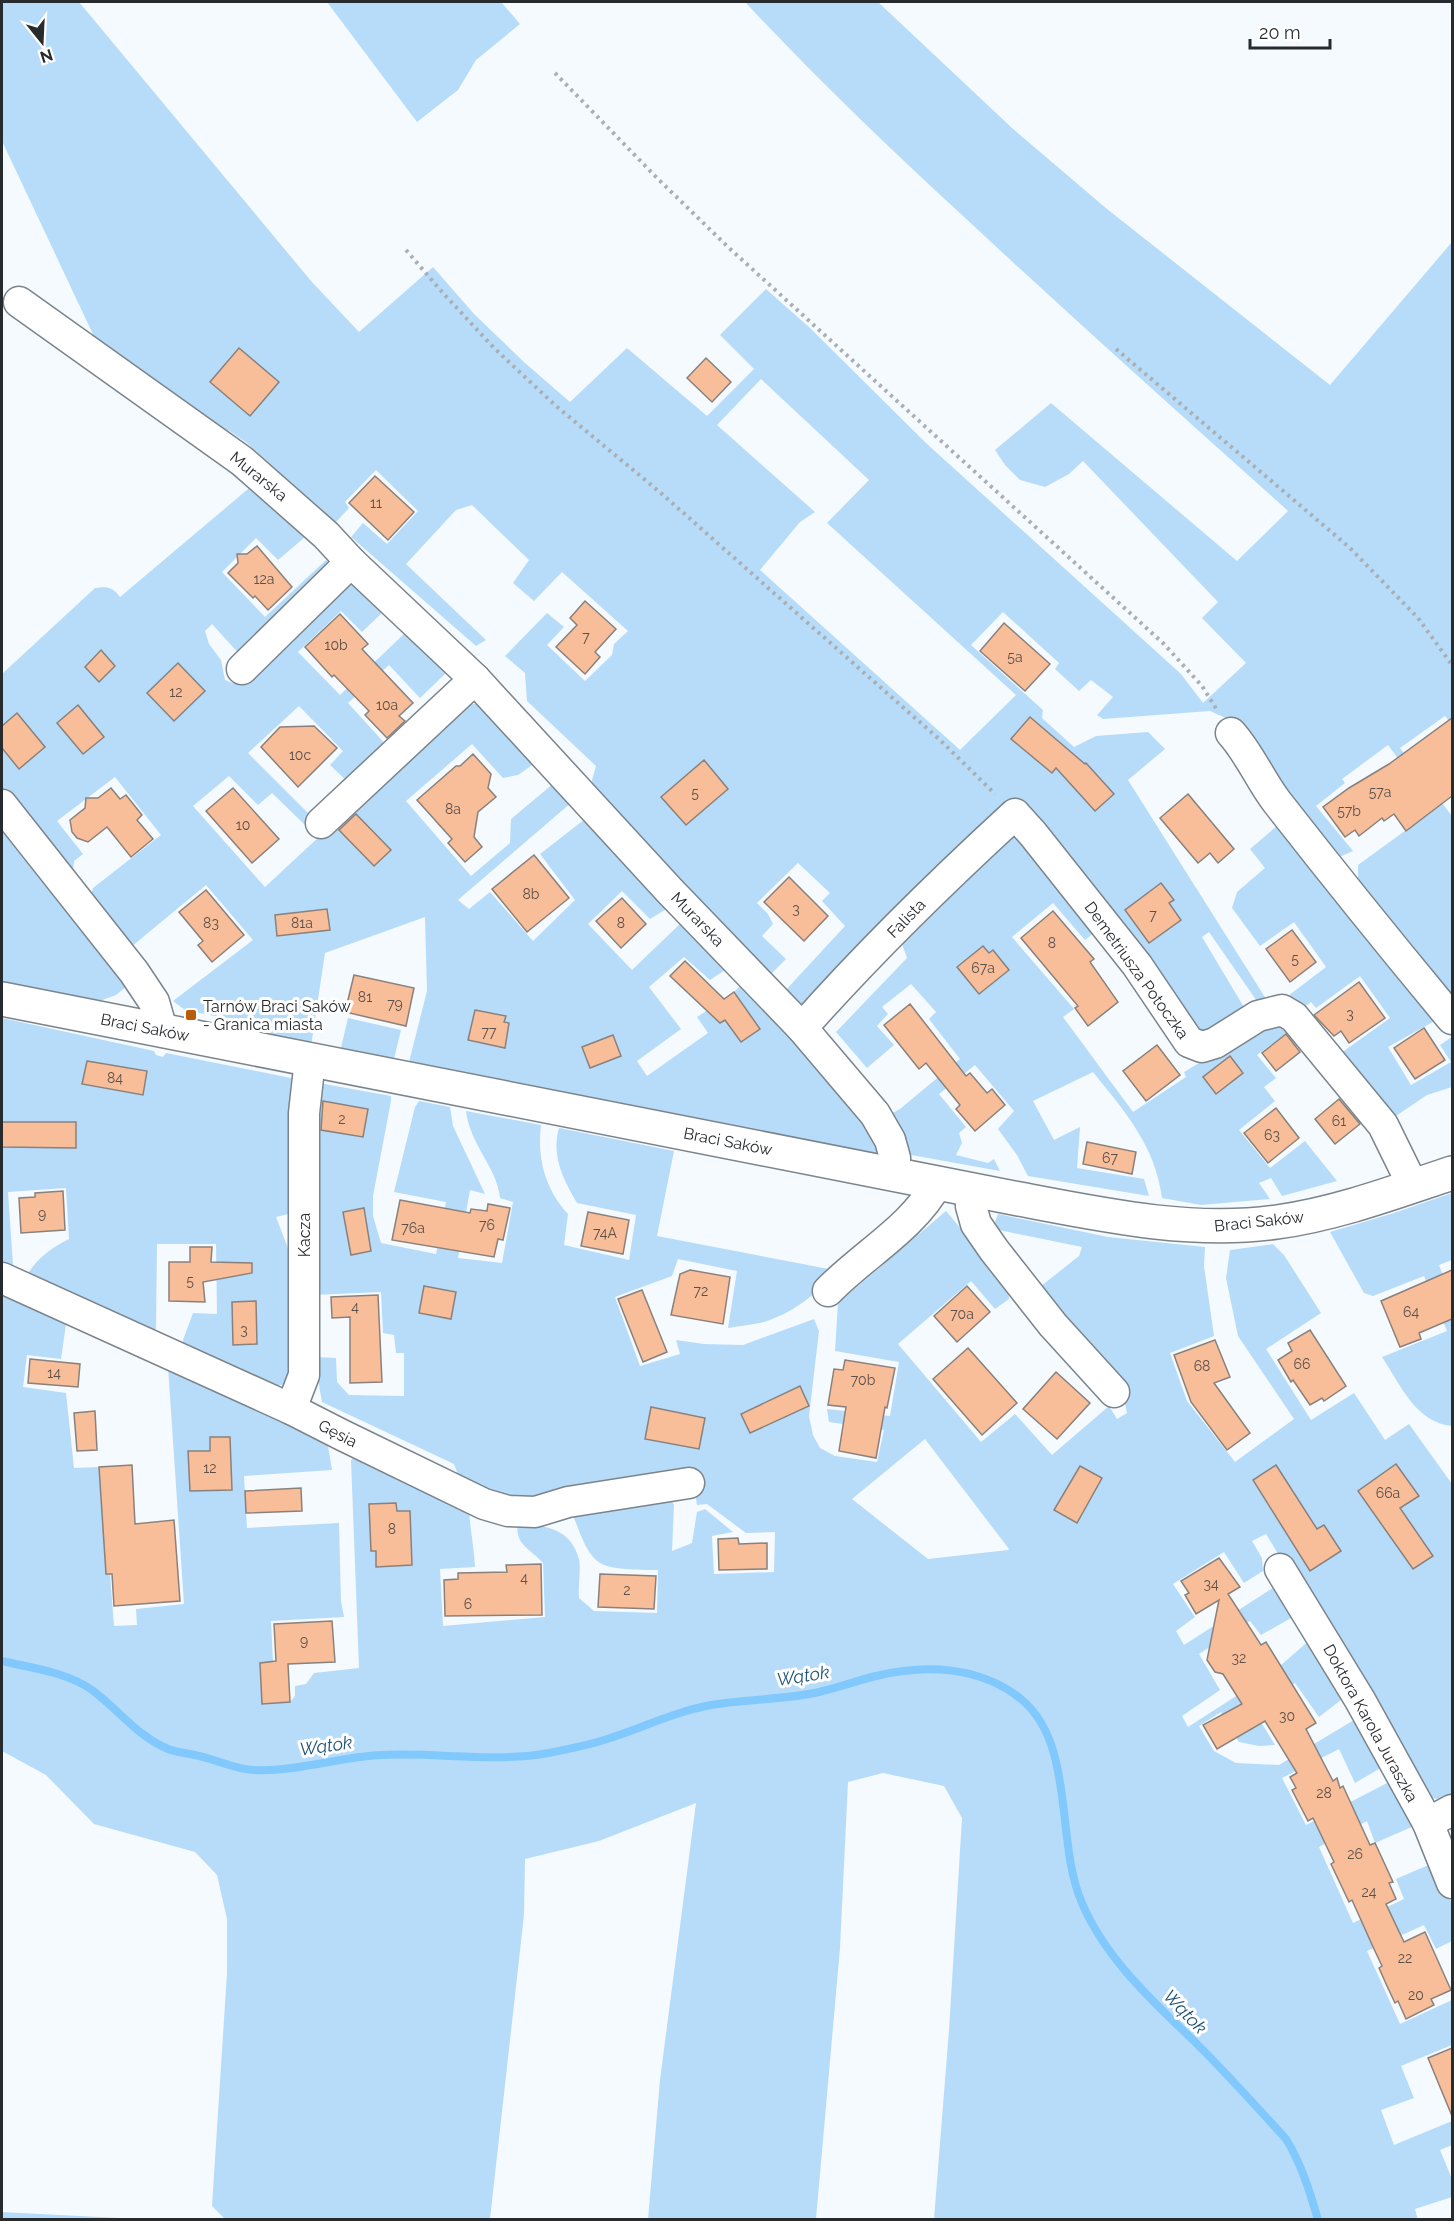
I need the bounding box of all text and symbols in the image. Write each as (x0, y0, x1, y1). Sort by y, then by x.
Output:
north arrow (12, 12, 72, 72)
scale bar (1250, 12, 1330, 50)
text: 20 m (1259, 22, 1301, 43)
text: N (38, 45, 55, 67)
street label: Murarska (226, 447, 291, 505)
house number: 11 (370, 495, 382, 511)
house number: 12a (254, 571, 274, 587)
house number: 7 (582, 629, 590, 645)
house number: 10b (324, 637, 348, 653)
house number: 5a (1007, 649, 1023, 665)
house number: 12 (169, 684, 183, 700)
house number: 10a (376, 697, 398, 713)
house number: 10c (289, 747, 311, 763)
house number: 57a (1369, 784, 1391, 800)
house number: 5 (691, 785, 699, 801)
house number: 8a (445, 801, 461, 817)
house number: 57b (1337, 803, 1361, 819)
house number: 10 (236, 817, 250, 833)
house number: 8b (523, 886, 540, 902)
street label: Murarska (667, 888, 728, 951)
street label: Falista (883, 895, 929, 942)
street label: Demetriusza Potoczka (1080, 898, 1193, 1043)
house number: 3 (792, 901, 800, 917)
house number: 7 (1149, 907, 1157, 923)
house number: 83 (203, 915, 219, 931)
house number: 81a (291, 915, 313, 931)
house number: 8 (617, 915, 625, 931)
house number: 8 (1048, 935, 1056, 951)
house number: 5 (1291, 951, 1299, 967)
house number: 67a (971, 960, 995, 976)
house number: 81 (358, 989, 372, 1005)
house number: 79 (387, 996, 403, 1012)
place label: Tarnów Braci Saków - Granica miasta (203, 997, 351, 1034)
house number: 3 (1346, 1006, 1354, 1022)
marker: Tarnów Braci Saków - Granica miasta (184, 1008, 198, 1022)
street label: Braci Saków (99, 1010, 191, 1045)
house number: 77 (482, 1024, 497, 1040)
house number: 84 (107, 1070, 123, 1086)
house number: 2 (338, 1111, 346, 1127)
house number: 61 (1332, 1113, 1346, 1129)
street label: Braci Saków (682, 1124, 774, 1159)
house number: 63 (1264, 1127, 1280, 1143)
house number: 67 (1102, 1150, 1118, 1166)
house number: 9 (38, 1206, 46, 1222)
street label: Braci Saków (1213, 1207, 1305, 1236)
street label: Kacza (295, 1213, 314, 1257)
house number: 76 (479, 1217, 495, 1233)
house number: 76a (401, 1220, 425, 1236)
house number: 74A (593, 1225, 617, 1241)
house number: 5 (186, 1273, 194, 1289)
house number: 72 (694, 1283, 708, 1299)
house number: 4 (351, 1299, 359, 1315)
house number: 64 (1403, 1304, 1419, 1320)
house number: 70a (950, 1306, 974, 1322)
house number: 3 (240, 1322, 248, 1338)
house number: 66 (1294, 1356, 1310, 1372)
house number: 68 (1194, 1358, 1210, 1374)
house number: 14 (47, 1365, 61, 1381)
house number: 70b (851, 1372, 876, 1388)
street label: Gęsia (315, 1416, 360, 1451)
house number: 12 (203, 1460, 217, 1476)
house number: 66a (1376, 1485, 1400, 1501)
house number: 8 (388, 1521, 396, 1537)
house number: 4 (520, 1570, 528, 1586)
house number: 34 (1203, 1576, 1219, 1592)
house number: 2 (623, 1582, 631, 1598)
house number: 6 (464, 1596, 472, 1612)
house number: 9 (300, 1633, 308, 1649)
street label: Doktora Karola Juraszka (1319, 1641, 1422, 1805)
house number: 32 (1232, 1650, 1246, 1666)
water label: Wątok (775, 1661, 831, 1690)
house number: 30 (1279, 1708, 1295, 1724)
water label: Wątok (298, 1731, 354, 1760)
house number: 28 (1316, 1785, 1332, 1801)
house number: 26 (1347, 1846, 1363, 1862)
house number: 24 (1362, 1884, 1377, 1900)
house number: 22 (1398, 1950, 1412, 1966)
water label: Wątok (1159, 1985, 1212, 2038)
house number: 20 (1408, 1987, 1424, 2003)

